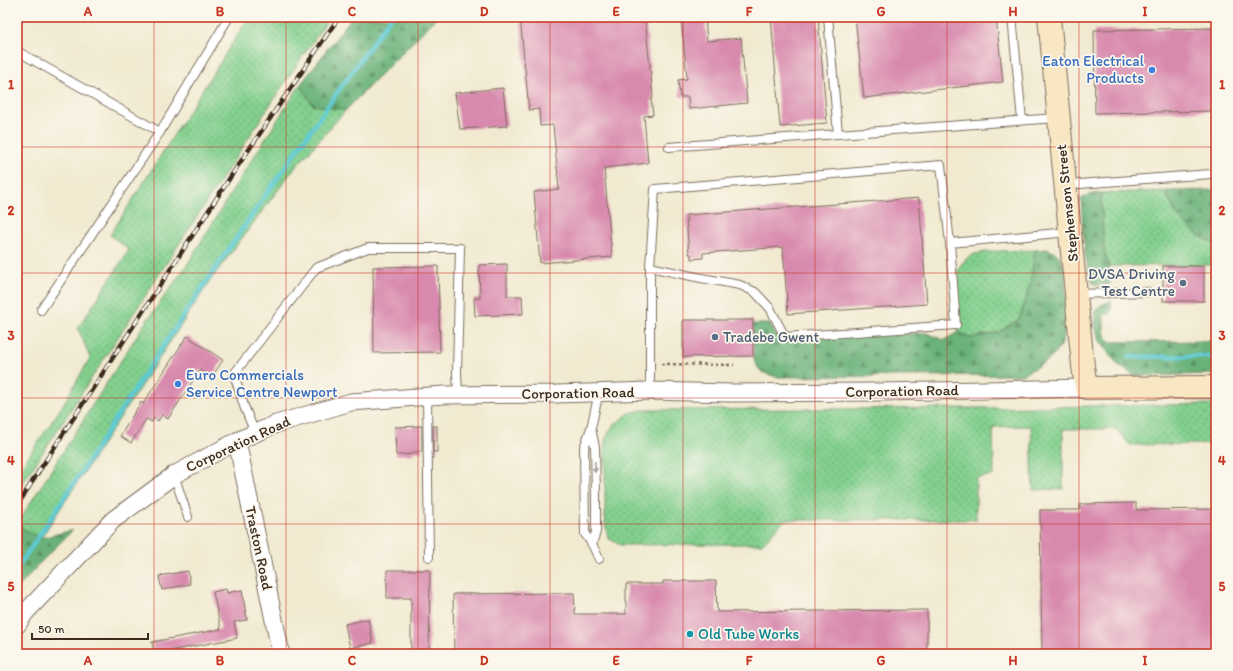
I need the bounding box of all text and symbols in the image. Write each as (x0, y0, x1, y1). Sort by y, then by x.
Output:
text: A (83, 4, 93, 19)
text: B (216, 4, 225, 19)
text: C (348, 4, 357, 19)
text: D (480, 4, 489, 19)
text: E (612, 4, 620, 19)
text: F (746, 4, 753, 19)
text: G (877, 4, 886, 19)
text: H (1009, 4, 1018, 19)
text: I (1143, 4, 1148, 19)
place label: Eaton Electrical Products (1042, 52, 1145, 87)
marker: Eaton Electrical Products (1147, 65, 1157, 75)
text: 1 (8, 77, 14, 92)
text: 1 (1219, 77, 1225, 92)
street label: Stephenson Street (1052, 143, 1082, 263)
text: 2 (8, 203, 15, 218)
text: 2 (1219, 203, 1226, 218)
place label: DVSA Driving Test Centre (1088, 265, 1175, 300)
marker: DVSA Driving Test Centre (1178, 278, 1188, 288)
text: 3 (7, 328, 15, 343)
place label: Tradebe Gwent (723, 328, 819, 346)
text: 3 (1218, 328, 1226, 343)
marker: Tradebe Gwent (710, 332, 720, 342)
place label: Euro Commercials Service Centre Newport (186, 366, 338, 401)
marker: Euro Commercials Service Centre Newport (173, 379, 183, 389)
street label: Corporation Road (845, 381, 959, 401)
street label: Corporation Road (521, 383, 635, 403)
street label: Corporation Road (183, 412, 293, 476)
text: 4 (7, 453, 15, 468)
text: 4 (1218, 453, 1226, 468)
one-way arrow (592, 461, 598, 474)
street label: Traston Road (241, 504, 277, 592)
text: 5 (8, 579, 15, 594)
text: 5 (1219, 579, 1226, 594)
scale bar (32, 615, 148, 641)
text: 50 m (38, 622, 64, 636)
place label: Old Tube Works (698, 625, 800, 643)
marker: Old Tube Works (685, 629, 695, 639)
text: A (83, 653, 93, 668)
text: B (216, 653, 225, 668)
text: C (348, 653, 357, 668)
text: D (480, 653, 489, 668)
text: E (612, 653, 620, 668)
text: F (746, 653, 753, 668)
text: G (877, 653, 886, 668)
text: H (1009, 653, 1018, 668)
text: I (1143, 653, 1148, 668)

